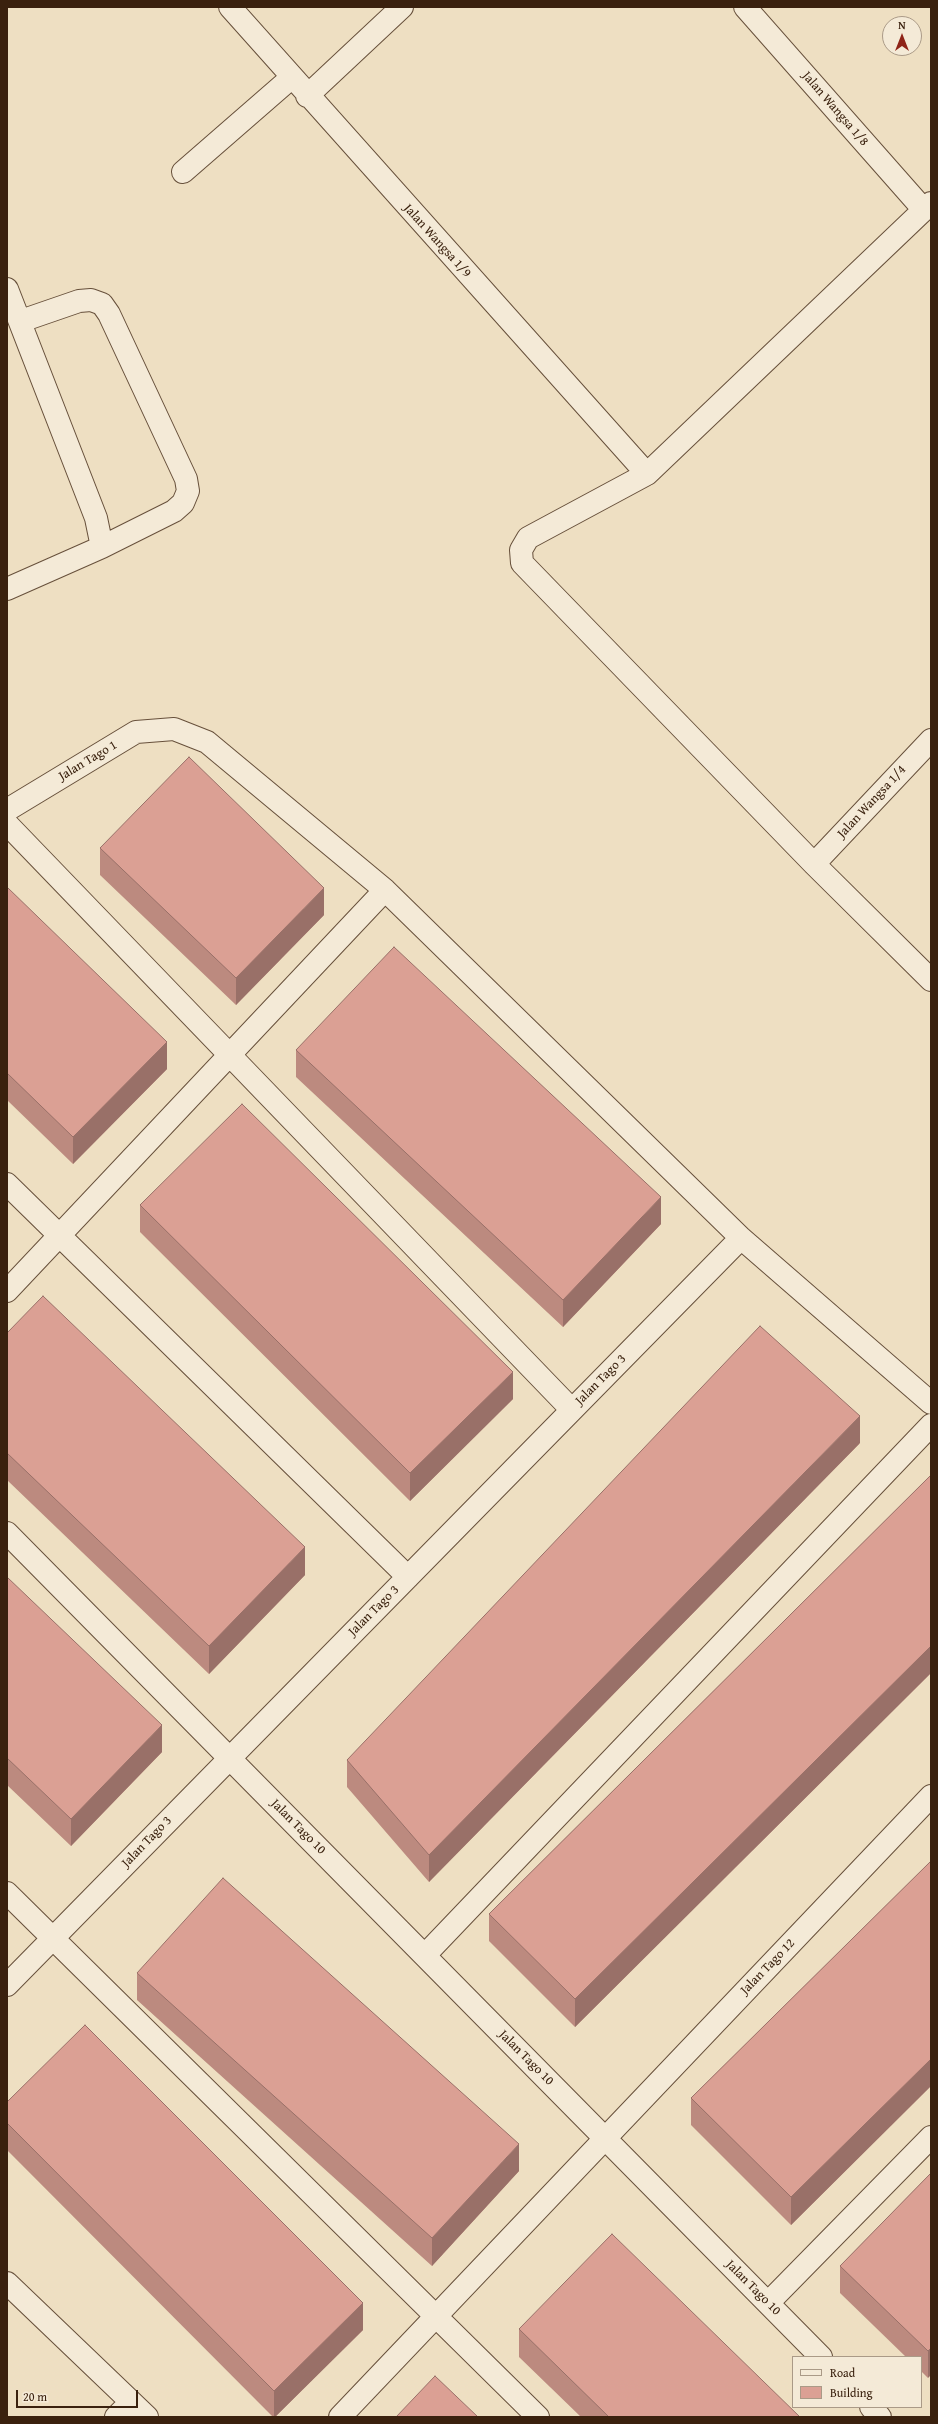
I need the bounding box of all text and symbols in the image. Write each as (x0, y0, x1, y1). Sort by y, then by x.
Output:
north arrow (882, 16, 922, 56)
text: N (898, 17, 906, 33)
street label: Jalan Wangsa 1/8 (798, 69, 872, 149)
street label: Jalan Wangsa 1/9 (400, 201, 474, 281)
street label: Jalan Tago 1 (56, 737, 120, 785)
street label: Jalan Wangsa 1/4 (834, 763, 910, 841)
street label: Jalan Tago 3 (572, 1351, 630, 1409)
street label: Jalan Tago 3 (345, 1582, 403, 1640)
street label: Jalan Tago 10 (267, 1796, 329, 1858)
street label: Jalan Tago 3 (119, 1813, 175, 1871)
street label: Jalan Tago 12 (738, 1936, 798, 1998)
street label: Jalan Tago 10 (495, 2027, 557, 2089)
street label: Jalan Tago 10 (722, 2257, 784, 2319)
legend (792, 2356, 922, 2408)
text: Road (830, 2364, 855, 2381)
scale bar (18, 2382, 140, 2408)
text: Building (830, 2384, 873, 2401)
text: 20 m (23, 2388, 47, 2405)

